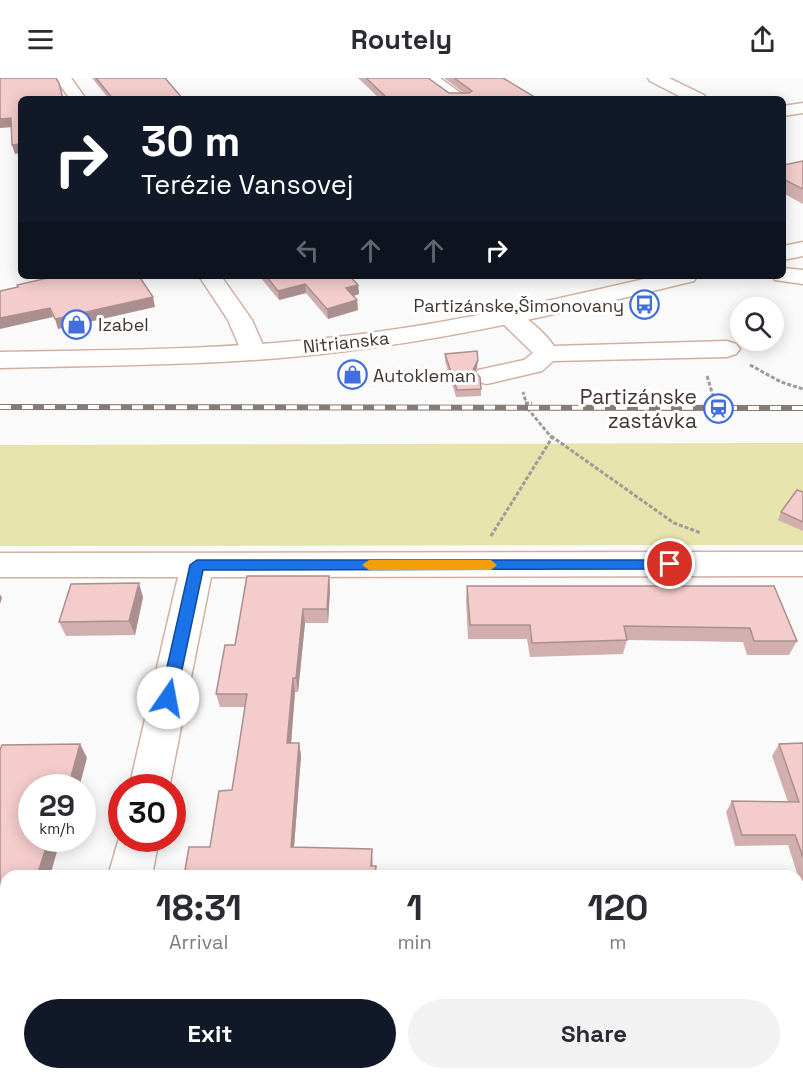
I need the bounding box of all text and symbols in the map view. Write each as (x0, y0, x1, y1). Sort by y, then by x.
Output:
text: Routely (351, 22, 452, 57)
icon: menu (24, 23, 57, 56)
icon: share (746, 23, 779, 56)
text: 30 m (141, 115, 240, 168)
icon: right (42, 120, 120, 198)
text: Terézie Vansovej (141, 167, 353, 202)
icon: left (291, 234, 324, 267)
icon: ahead (354, 234, 387, 267)
icon: ahead (417, 234, 450, 267)
icon: right (480, 234, 513, 267)
bus stop icon: Partizánske,Šimonovany (629, 289, 661, 321)
place label: Partizánske,Šimonovany (414, 294, 624, 317)
map controls (730, 297, 784, 351)
button: search (730, 297, 784, 351)
shop icon: Izabel (61, 308, 93, 340)
place label: Izabel (98, 313, 149, 336)
street label: Nitrianska (302, 326, 390, 358)
shop icon: Autokleman (336, 359, 368, 391)
place label: Autokleman (373, 364, 476, 387)
place label: Partizánske zastávka (580, 383, 697, 434)
station icon: Partizánske zastávka (702, 392, 734, 424)
pin (644, 538, 695, 589)
icon: arrive (653, 547, 686, 580)
position arrow (136, 666, 200, 730)
speed limit sign: 30 (108, 774, 186, 852)
text: 29 (39, 786, 75, 825)
text: km/h (39, 819, 75, 838)
text: 18:31 (156, 885, 242, 931)
text: 1 (406, 885, 423, 931)
text: 120 (587, 885, 648, 931)
text: Arrival (169, 929, 228, 955)
text: min (397, 929, 432, 955)
text: m (609, 929, 626, 955)
button: Exit (24, 999, 396, 1068)
button: Share (408, 999, 780, 1068)

